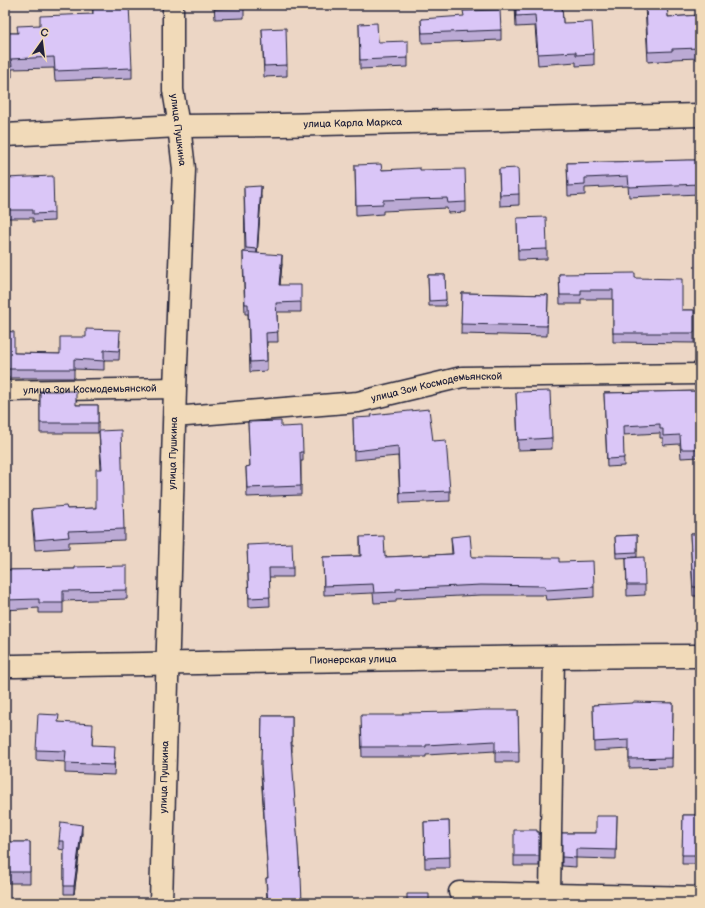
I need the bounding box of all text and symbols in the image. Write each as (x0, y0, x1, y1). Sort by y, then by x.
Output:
north arrow (22, 22, 62, 62)
text: С (39, 26, 50, 40)
street label: улица Пушкина (168, 93, 188, 167)
street label: улица Карла Маркса (303, 116, 402, 130)
street label: улица Зои Космодемьянской (370, 370, 503, 405)
street label: улица Зои Космодемьянской (23, 382, 157, 397)
street label: улица Пушкина (166, 417, 180, 490)
street label: Пионерская улица (309, 653, 397, 667)
street label: улица Пушкина (157, 740, 171, 814)

